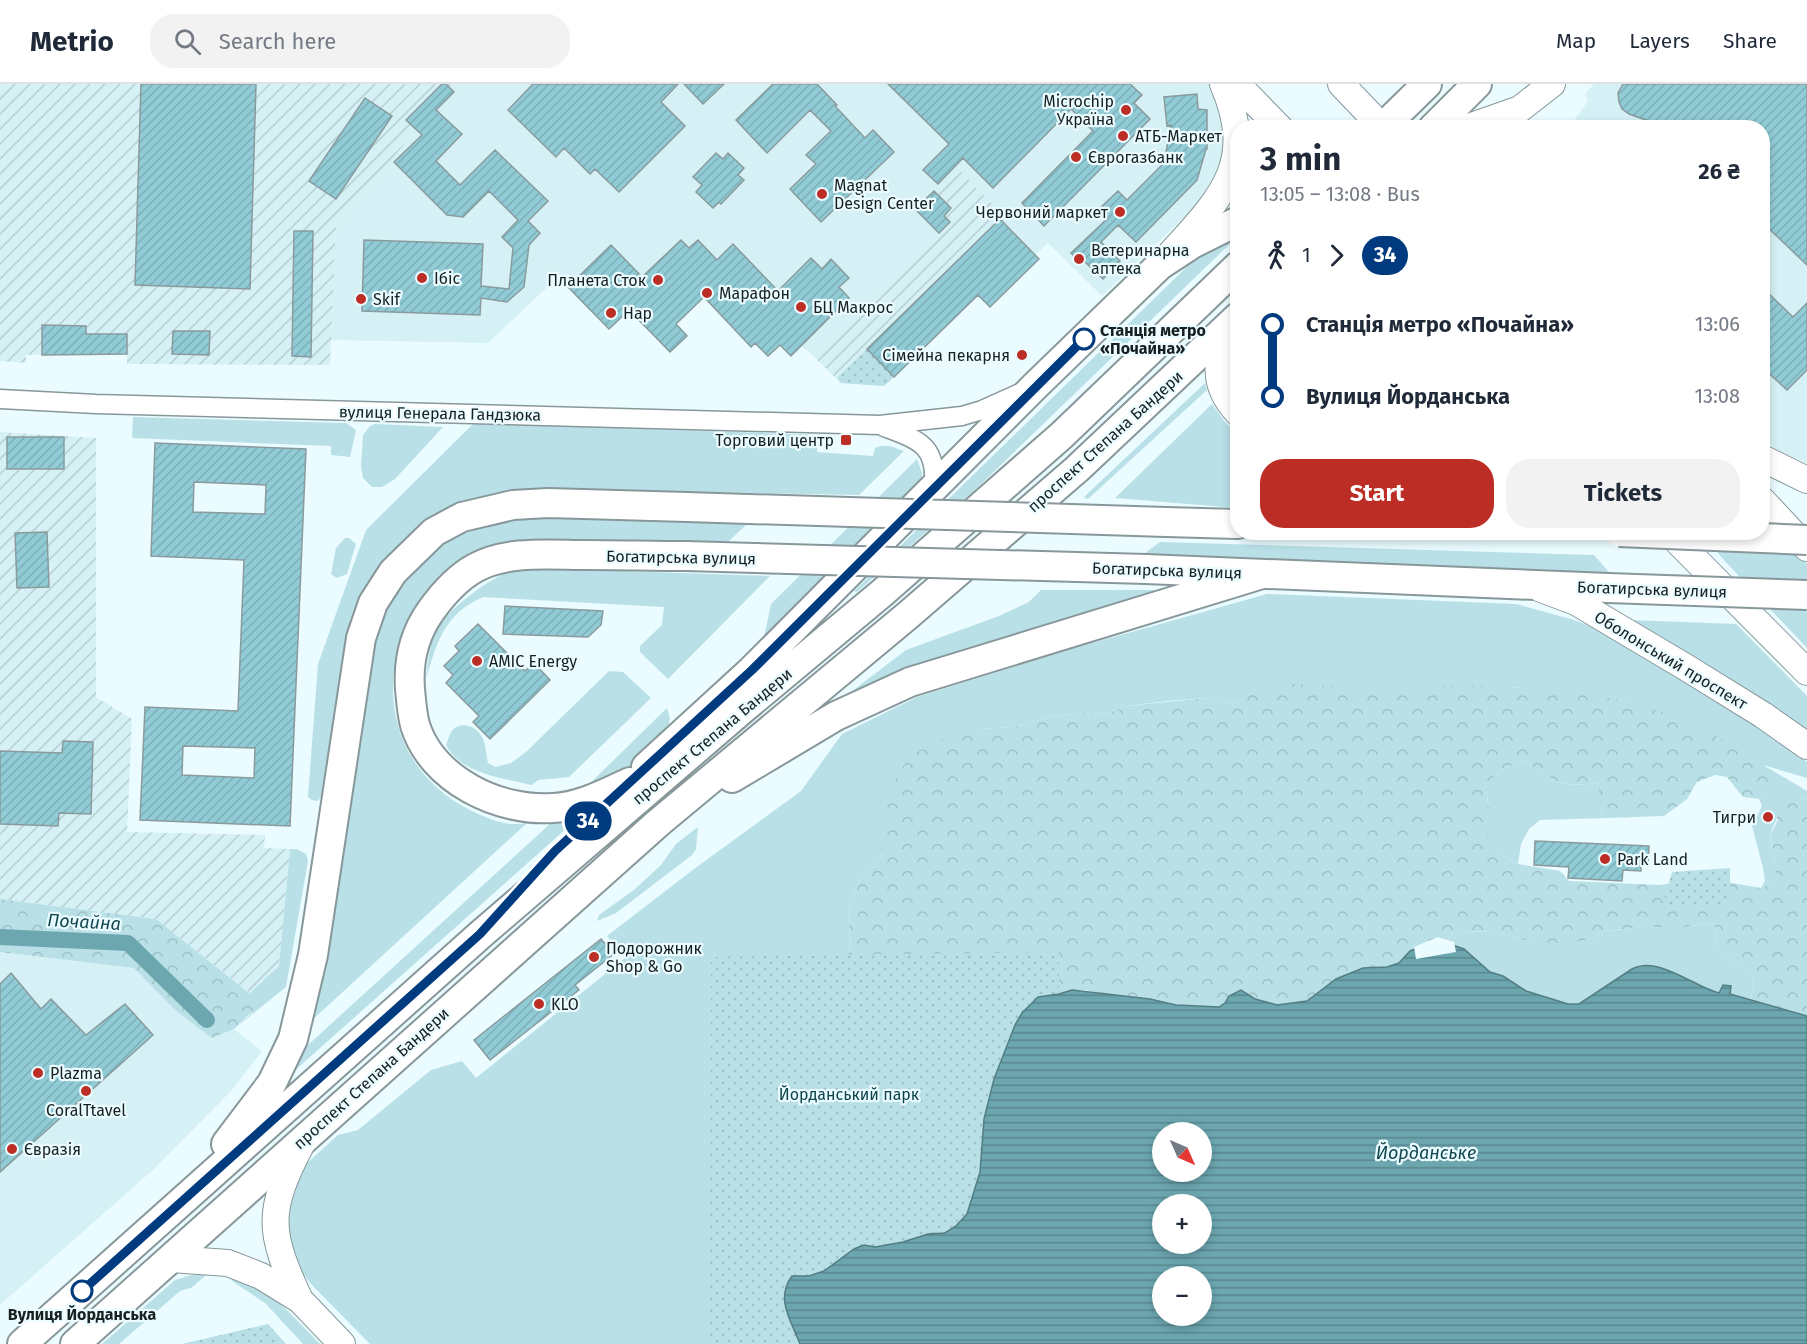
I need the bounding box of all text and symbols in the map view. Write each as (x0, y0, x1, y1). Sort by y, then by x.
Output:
search box (150, 14, 570, 68)
text: Metrio (30, 25, 114, 58)
icon: search (171, 25, 204, 58)
text: Search here (219, 28, 336, 55)
text: Map (1556, 28, 1596, 54)
text: Layers (1629, 28, 1690, 54)
text: Share (1723, 28, 1777, 54)
place label: Microchip Україна (1043, 92, 1114, 129)
marker: Microchip Україна (1119, 103, 1133, 117)
place label: АТБ-Маркет (1135, 127, 1222, 146)
marker: АТБ-Маркет (1116, 129, 1130, 143)
text: 3 min (1260, 139, 1341, 179)
place label: Єврогазбанк (1088, 148, 1184, 167)
marker: Єврогазбанк (1069, 150, 1083, 164)
text: 26 ₴ (1698, 158, 1740, 185)
place label: Magnat Design Center (834, 176, 935, 213)
text: 13:05 – 13:08 · Bus (1260, 182, 1420, 206)
marker: Magnat Design Center (815, 187, 829, 201)
place label: Червоний маркет (976, 203, 1109, 222)
marker: Червоний маркет (1113, 205, 1127, 219)
icon: walk (1260, 239, 1293, 272)
icon: forward (1320, 239, 1353, 272)
place label: Ветеринарна аптека (1091, 241, 1190, 278)
text: 34 (1374, 242, 1396, 268)
text: 1 (1302, 243, 1311, 267)
marker: Ветеринарна аптека (1072, 252, 1086, 266)
place label: Ібіс (434, 269, 460, 288)
marker: Ібіс (415, 271, 429, 285)
place label: Планета Сток (547, 271, 647, 290)
marker: Планета Сток (651, 273, 665, 287)
place label: Марафон (719, 284, 790, 303)
marker: Марафон (700, 286, 714, 300)
place label: Skif (373, 290, 401, 309)
marker: Skif (354, 292, 368, 306)
place label: БЦ Макрос (813, 298, 893, 317)
marker: БЦ Макрос (794, 300, 808, 314)
place label: Hap (623, 304, 652, 323)
marker: Hap (604, 306, 618, 320)
text: Станція метро «Почайна» (1306, 311, 1574, 338)
text: 13:06 (1695, 312, 1740, 336)
place label: Станція метро «Почайна» (1100, 321, 1206, 358)
marker: Станція метро «Почайна» (1073, 328, 1095, 350)
place label: Сімейна пекарня (882, 346, 1010, 365)
marker: Сімейна пекарня (1015, 348, 1029, 362)
street label: проспект Степана Бандери (1024, 367, 1187, 516)
text: Вулиця Йорданська (1306, 383, 1510, 410)
text: 13:08 (1694, 384, 1740, 408)
street label: вулиця Генерала Гандзюка (339, 402, 541, 425)
place label: Торговий центр (715, 431, 834, 450)
marker: Торговий центр (839, 433, 853, 447)
button: Start (1260, 459, 1494, 528)
button: Tickets (1506, 459, 1740, 528)
street label: Богатирська вулиця (606, 547, 756, 568)
street label: Богатирська вулиця (1092, 558, 1242, 583)
street label: Богатирська вулиця (1577, 577, 1727, 602)
street label: Оболонський проспект (1591, 607, 1751, 714)
place label: AMIC Energy (489, 652, 577, 671)
marker: AMIC Energy (470, 654, 484, 668)
street label: проспект Степана Бандери (629, 664, 796, 809)
line badge: 34 (561, 802, 615, 840)
text: 34 (577, 808, 599, 834)
place label: Тигри (1713, 808, 1756, 827)
marker: Тигри (1761, 810, 1775, 824)
place label: Park Land (1617, 850, 1688, 869)
marker: Park Land (1598, 852, 1612, 866)
water label: Почайна (47, 909, 121, 935)
place label: Подорожник Shop & Go (606, 939, 703, 976)
marker: Подорожник Shop & Go (587, 950, 601, 964)
place label: KLO (551, 995, 579, 1014)
marker: KLO (532, 997, 546, 1011)
street label: проспект Степана Бандери (290, 1004, 453, 1153)
place label: Plazma (50, 1064, 102, 1083)
marker: Plazma (31, 1066, 45, 1080)
marker: CoralTtavel (79, 1084, 93, 1098)
park label: Йорданський парк (779, 1085, 920, 1104)
place label: CoralTtavel (46, 1101, 126, 1120)
north arrow (1152, 1122, 1212, 1182)
map controls (1152, 1122, 1212, 1326)
place label: Євразія (24, 1140, 81, 1159)
water label: Йорданське (1376, 1141, 1476, 1164)
marker: Євразія (5, 1142, 19, 1156)
button: + (1152, 1194, 1212, 1254)
button: − (1152, 1266, 1212, 1326)
marker: Вулиця Йорданська (71, 1280, 93, 1302)
place label: Вулиця Йорданська (8, 1305, 156, 1324)

